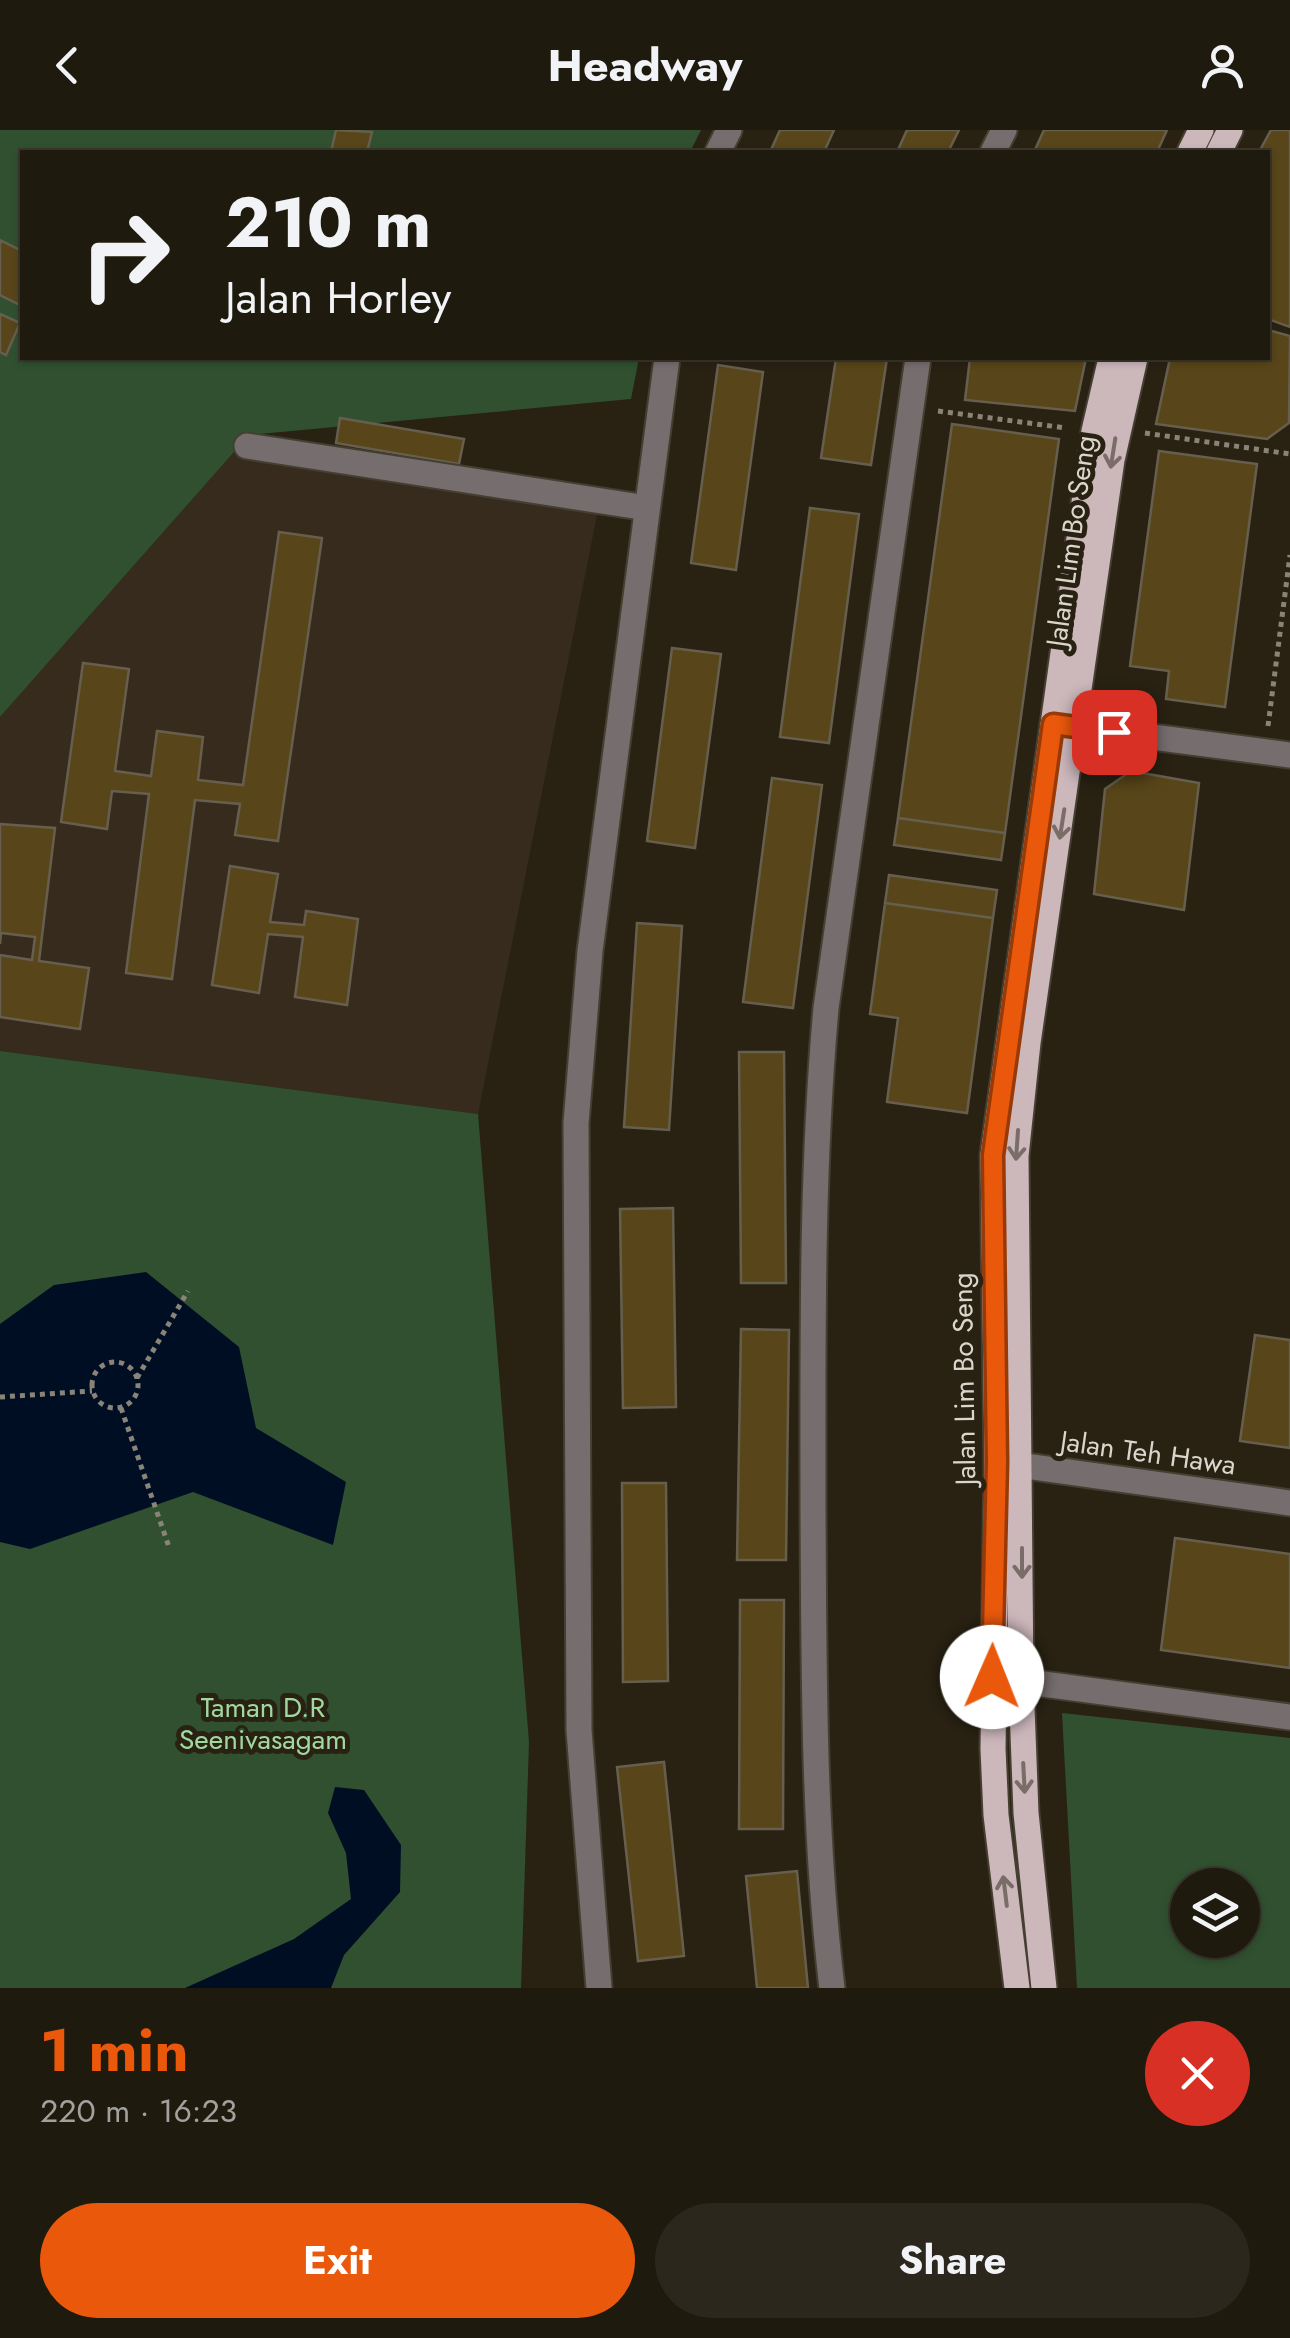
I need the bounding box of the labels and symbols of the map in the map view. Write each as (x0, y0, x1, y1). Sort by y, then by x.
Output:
street label: Jalan Lim Bo Seng (1035, 433, 1106, 653)
one-way arrow (1104, 436, 1122, 468)
pin (1072, 690, 1157, 775)
one-way arrow (1052, 807, 1070, 839)
one-way arrow (1008, 1129, 1027, 1161)
street label: Jalan Lim Bo Seng (942, 1272, 986, 1490)
street label: Jalan Teh Hawa (1054, 1420, 1238, 1486)
one-way arrow (1012, 1546, 1032, 1578)
position arrow (940, 1625, 1044, 1729)
park label: Taman D.R Seenivasagam (179, 1687, 347, 1760)
one-way arrow (1015, 1761, 1034, 1794)
one-way arrow (995, 1876, 1014, 1908)

